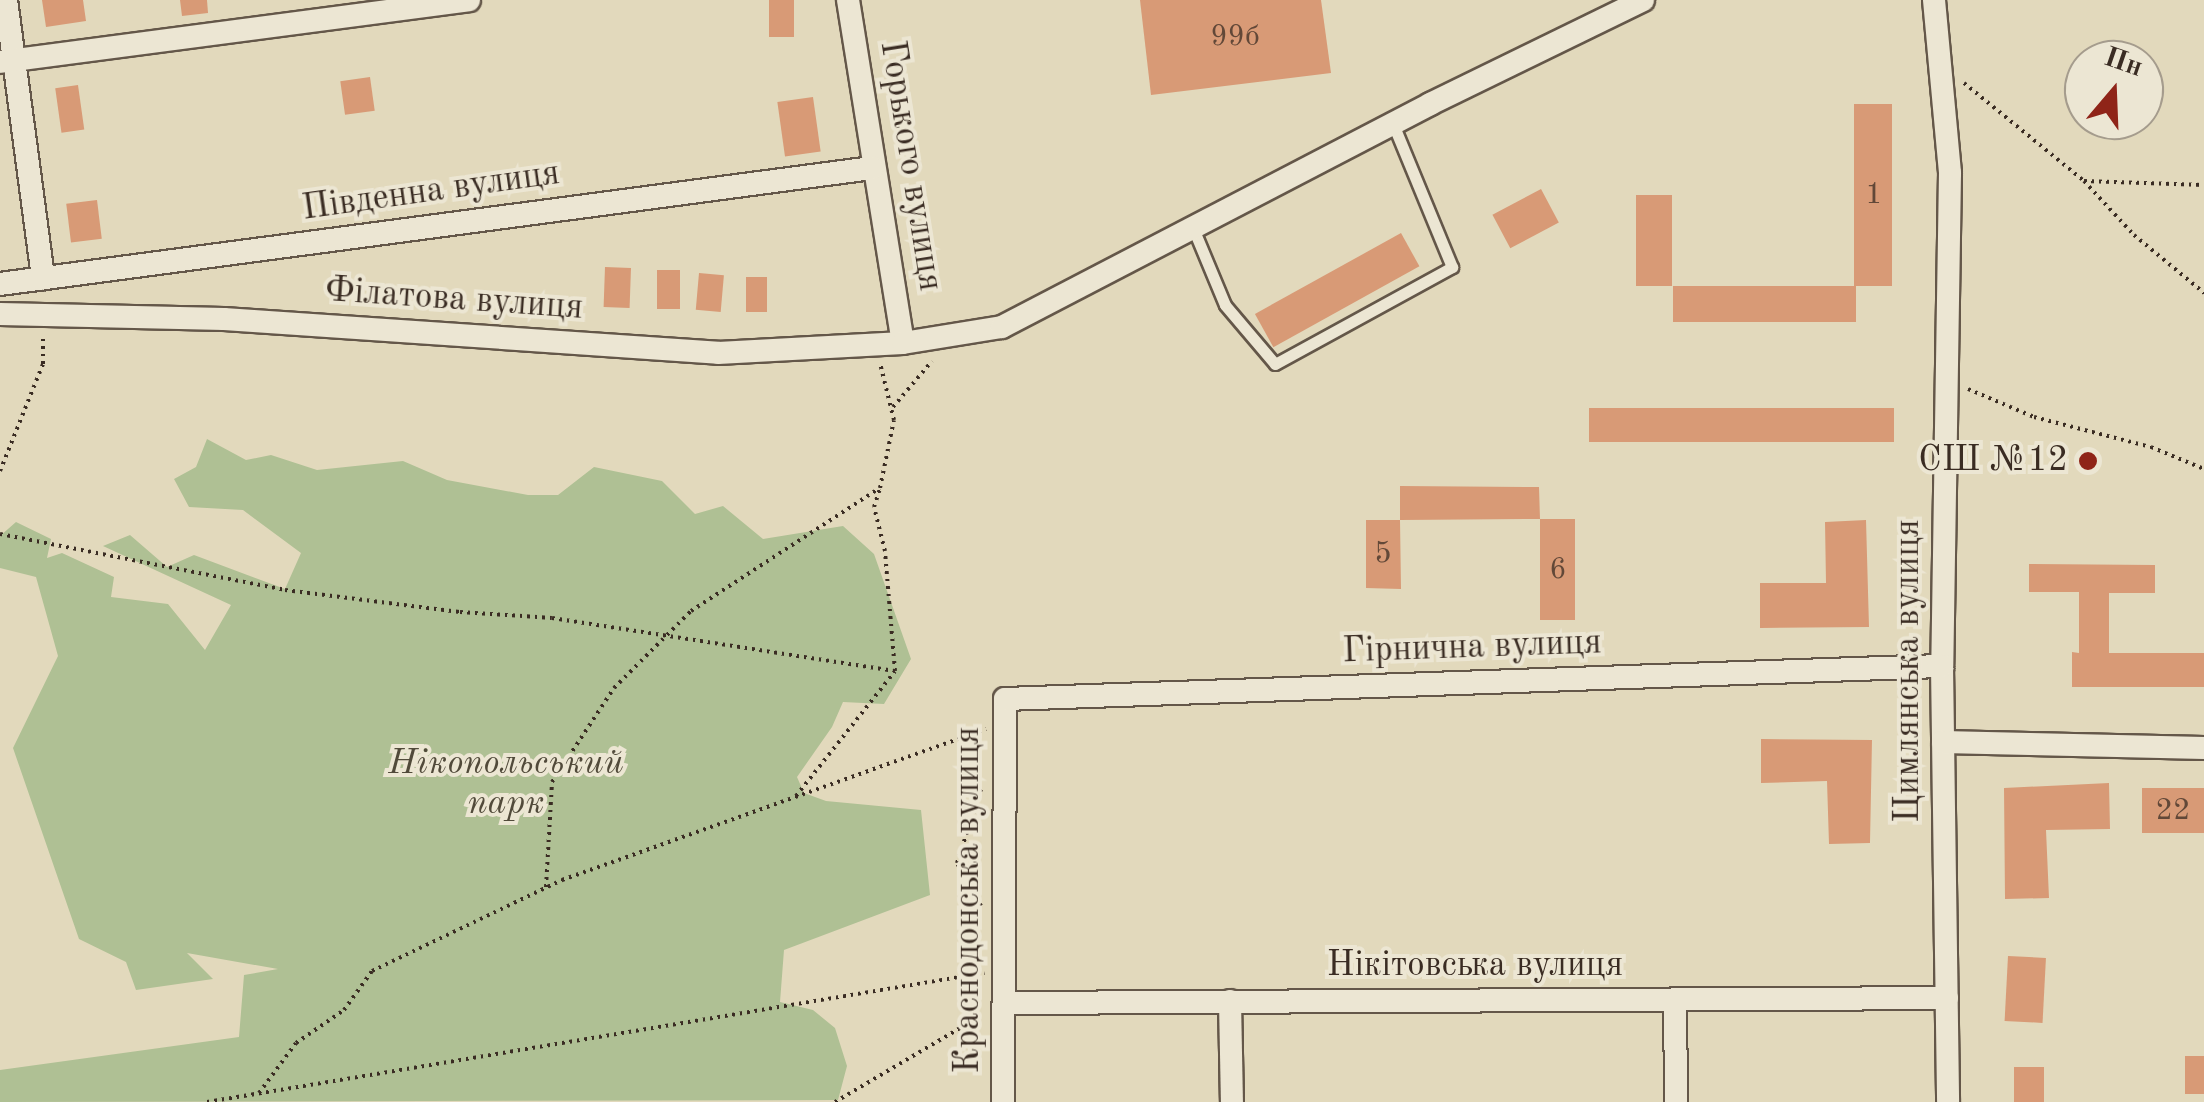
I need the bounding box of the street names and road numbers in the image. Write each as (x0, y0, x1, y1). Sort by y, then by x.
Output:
street label: Горького вулиця (869, 38, 951, 294)
street label: Південна вулиця (299, 153, 563, 231)
street label: Філатова вулиця (323, 270, 585, 330)
street label: Цимлянська вулиця (1888, 519, 1930, 823)
street label: Гірнична вулиця (1342, 622, 1602, 674)
street label: Краснодонська вулиця (948, 726, 990, 1074)
street label: Нікітовська вулиця (1327, 945, 1623, 987)

